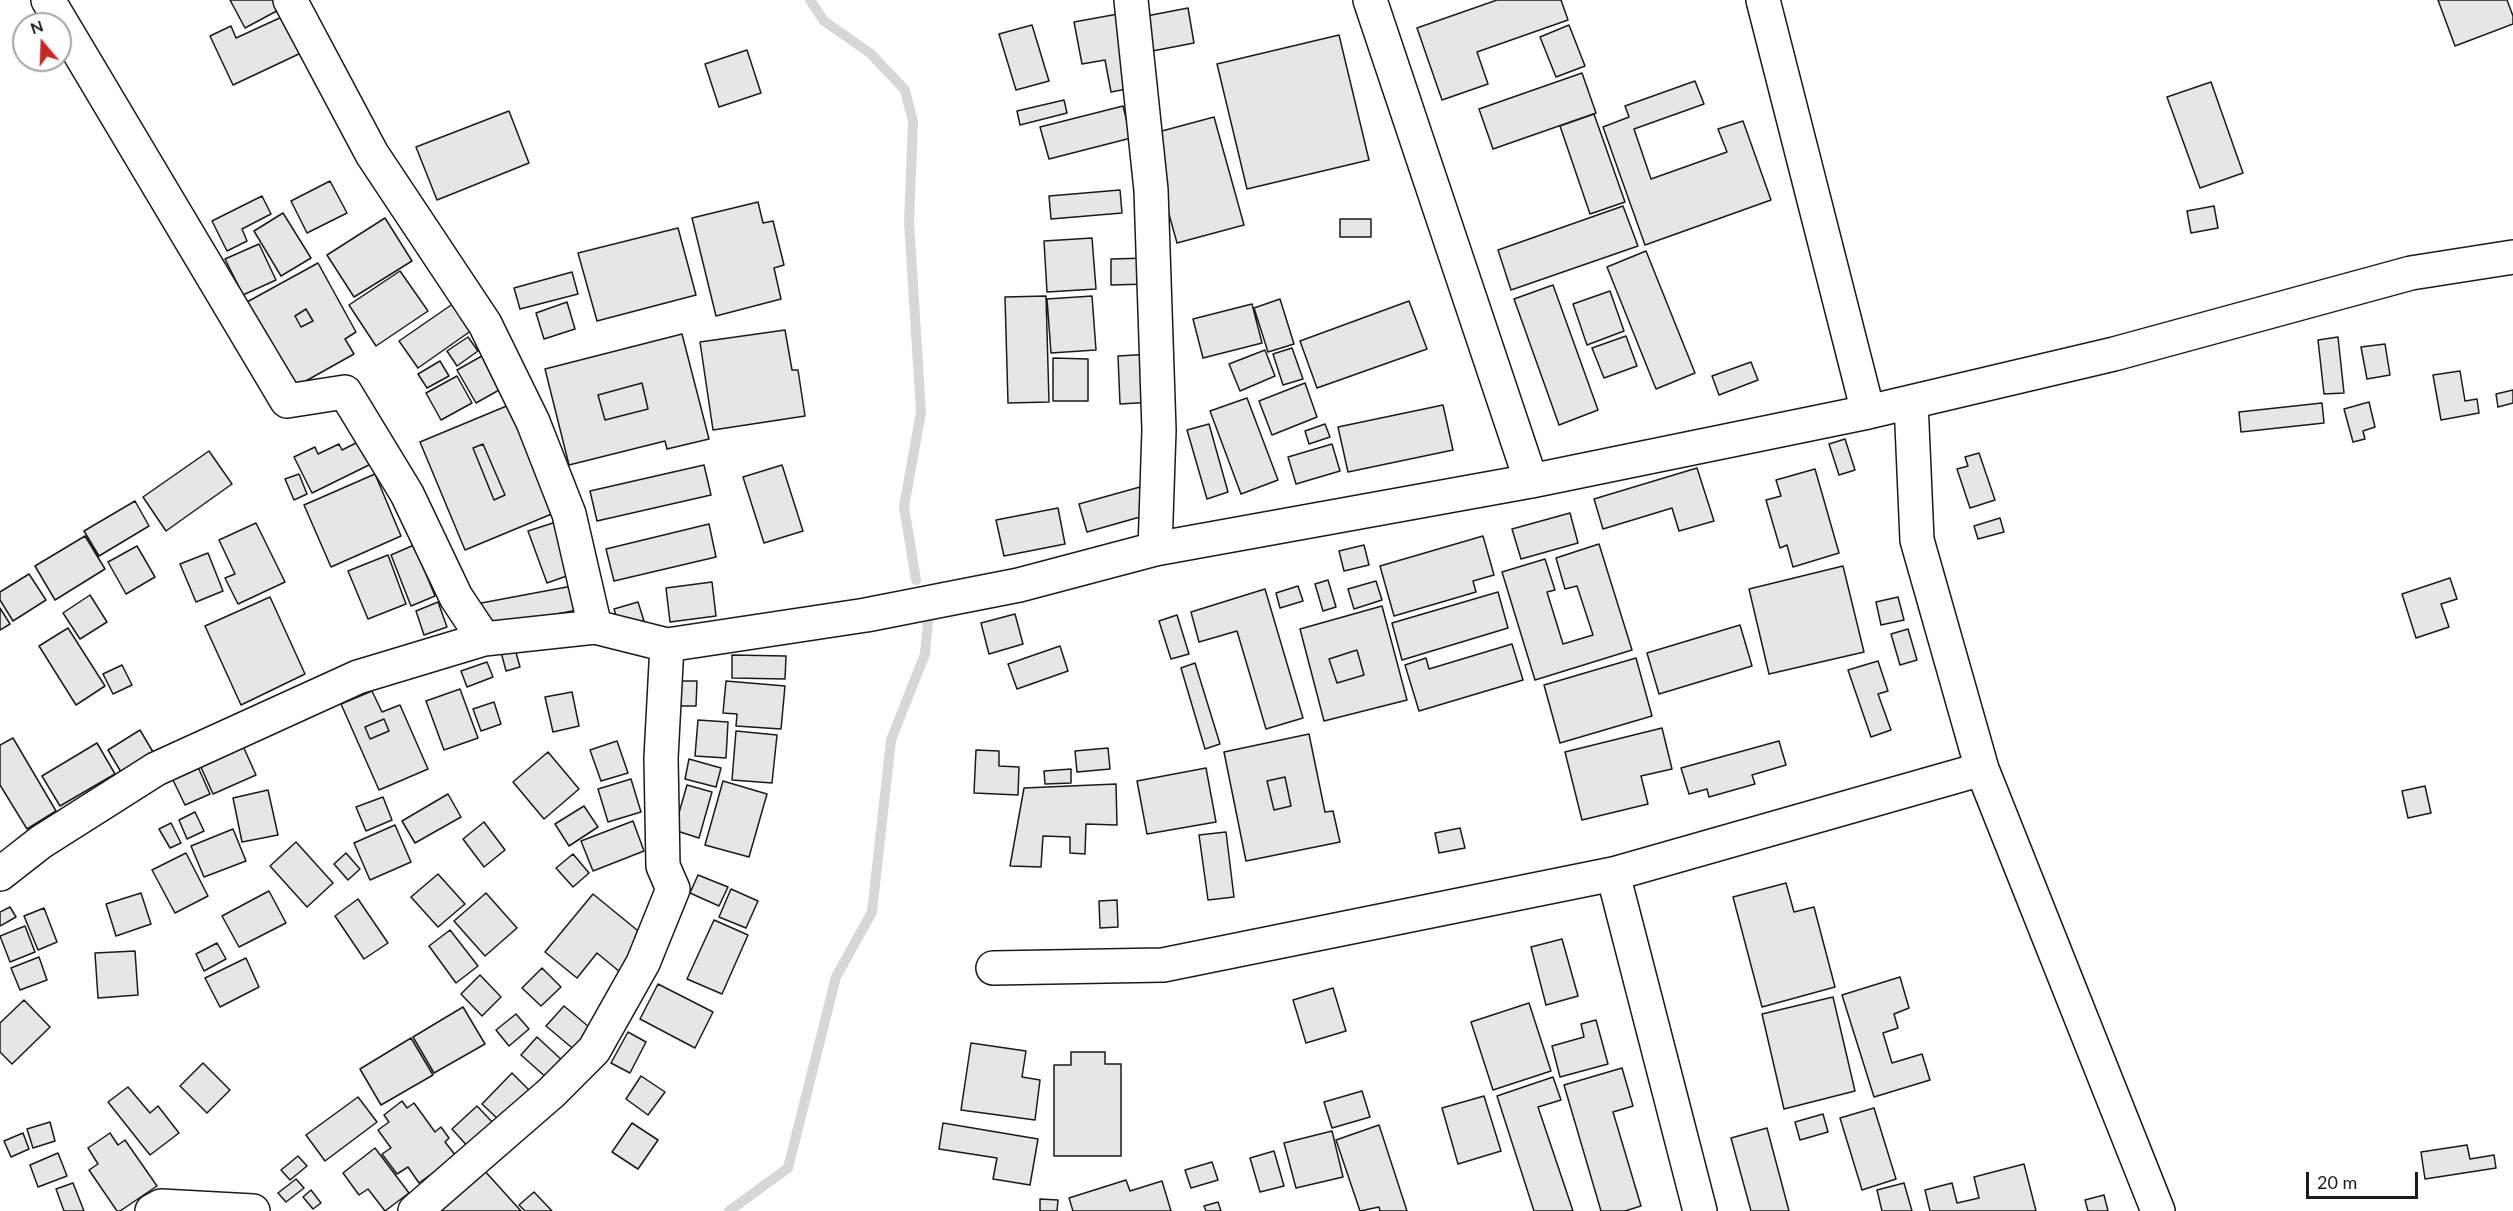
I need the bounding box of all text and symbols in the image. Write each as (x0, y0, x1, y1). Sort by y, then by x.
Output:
north arrow (12, 12, 72, 72)
text: N (28, 15, 46, 37)
scale bar (2309, 1160, 2422, 1198)
text: 20 m (2317, 1171, 2357, 1193)

